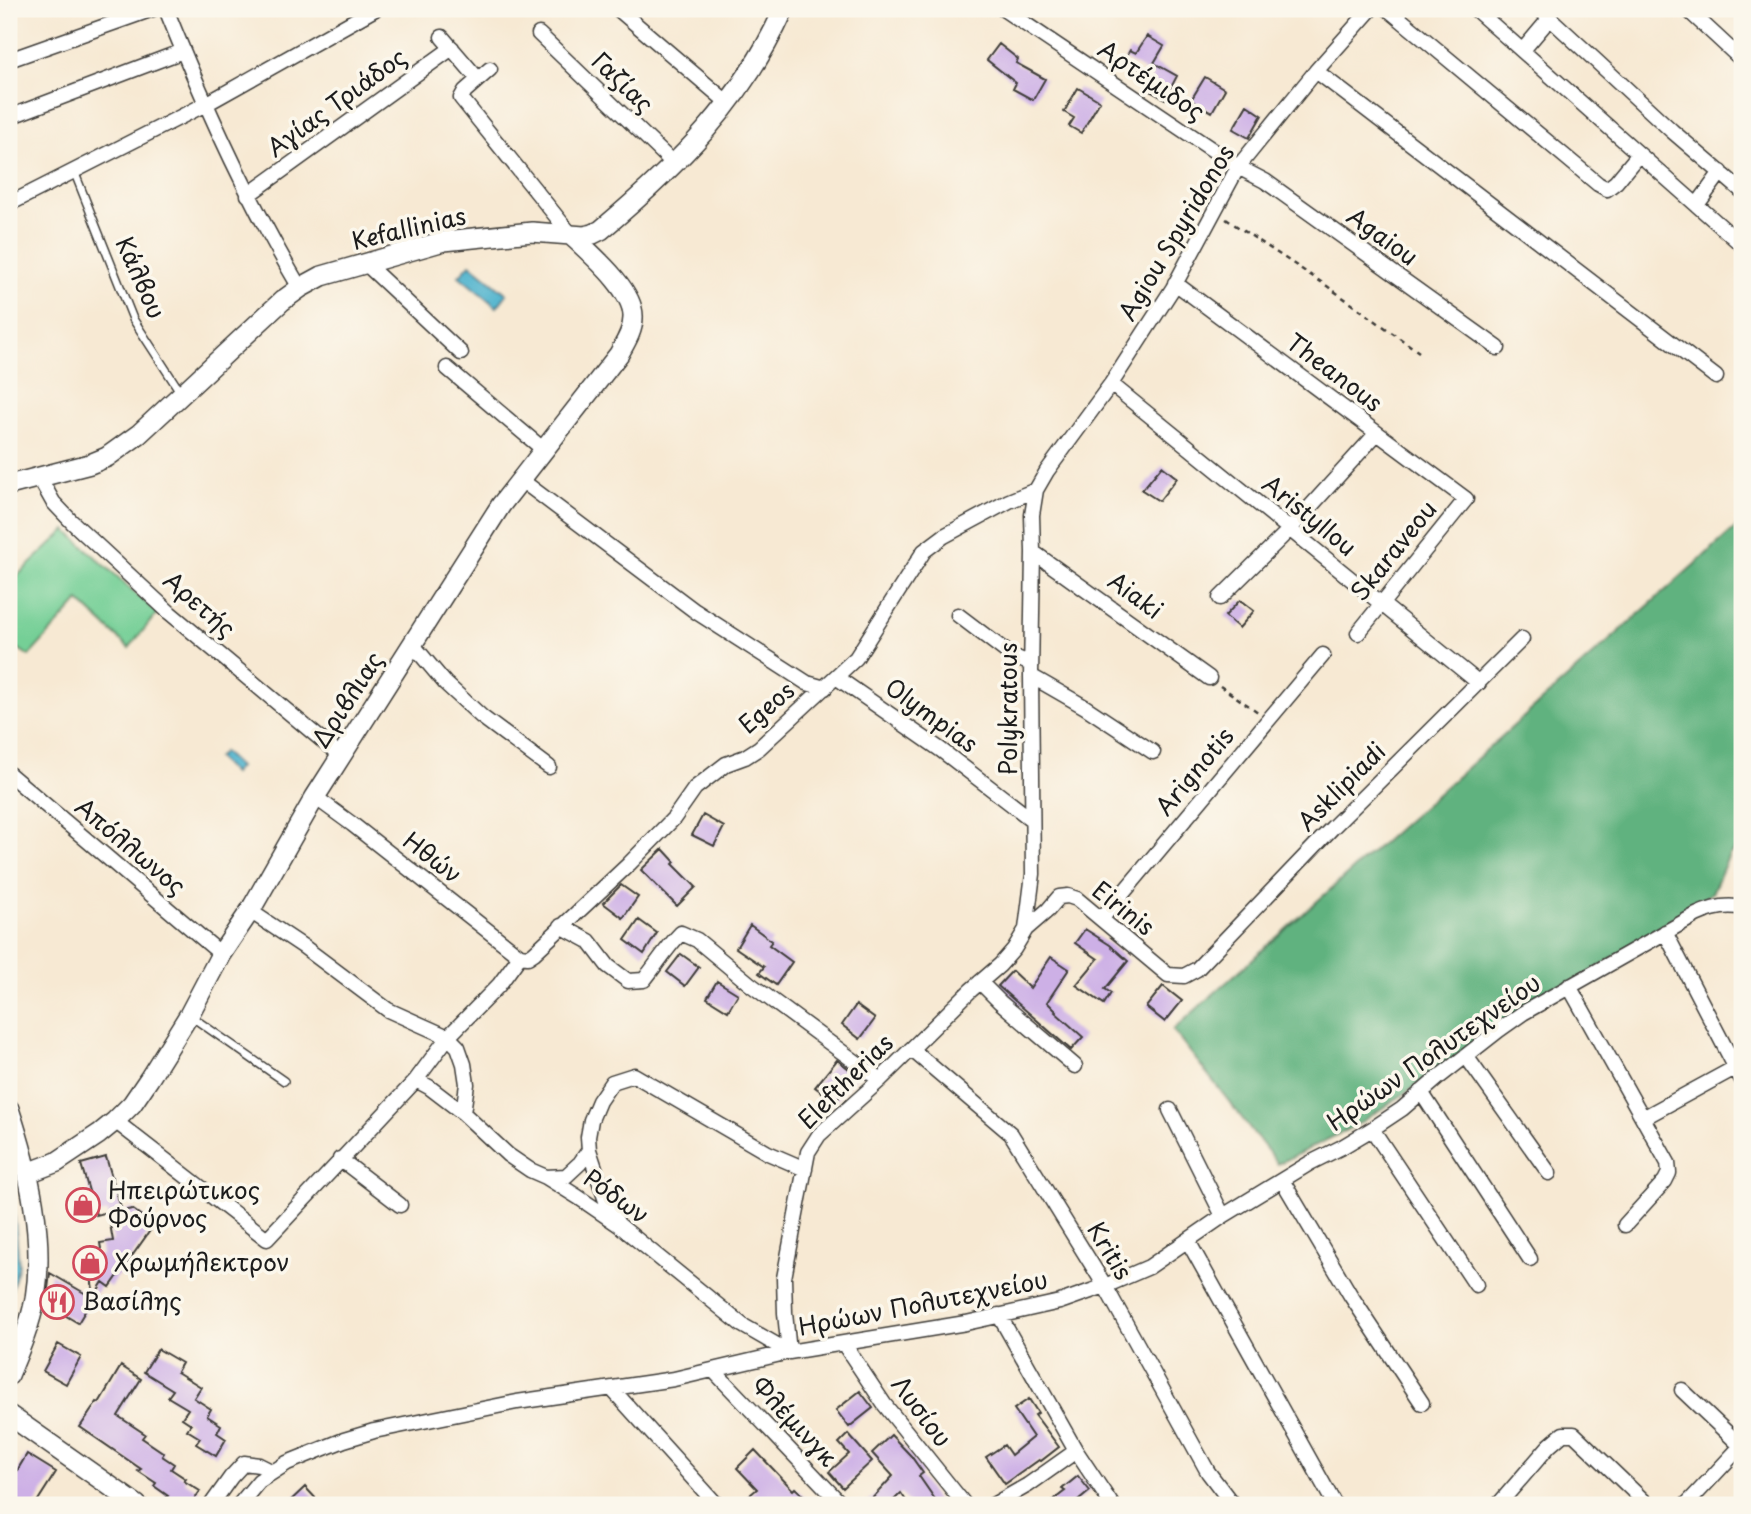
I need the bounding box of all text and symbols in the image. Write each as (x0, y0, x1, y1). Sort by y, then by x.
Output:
street label: Αρτέμιδος (1091, 30, 1213, 128)
street label: Αγίας Τριάδος (258, 38, 413, 165)
street label: Γαζίας (584, 43, 663, 120)
street label: Agiou Spyridonos (1108, 137, 1242, 327)
street label: Kefallinias (348, 196, 469, 258)
street label: Αgaiou (1340, 197, 1426, 274)
street label: Κάλβου (108, 230, 176, 324)
street label: Theanous (1280, 323, 1391, 420)
street label: Aristyllou (1255, 465, 1365, 564)
street label: Skaraveou (1341, 492, 1444, 608)
street label: Αρετής (156, 562, 244, 645)
street label: Aiaki (1101, 562, 1171, 627)
street label: Polykratous (989, 642, 1025, 776)
street label: Δριβλιας (302, 644, 391, 754)
street label: Olympias (878, 668, 986, 760)
street label: Egeos (730, 672, 802, 741)
street label: Arignotis (1146, 719, 1241, 823)
street label: Asklipiadi (1288, 733, 1393, 838)
street label: Απόλλωνος (68, 788, 195, 903)
street label: Ηθών (396, 822, 470, 891)
street label: Eirinis (1085, 872, 1163, 943)
street label: Ηρώων Πολυτεχνείου (1319, 964, 1547, 1139)
street label: Eleftherias (789, 1025, 901, 1137)
street label: Ρόδων (577, 1159, 657, 1232)
place label: Ηπειρώτικος Φούρνος (108, 1171, 260, 1235)
shop icon: Ηπειρώτικος Φούρνος (64, 1186, 102, 1224)
street label: Kritis (1079, 1214, 1142, 1286)
place label: Χρωμήλεκτρον (114, 1243, 290, 1279)
shop icon: Χρωμήλεκτρον (71, 1244, 109, 1282)
street label: Ηρώων Πολυτεχνείου (795, 1260, 1050, 1344)
place label: Βασίλης (82, 1282, 182, 1318)
restaurant icon: Βασίλης (38, 1283, 76, 1321)
street label: Φλέμινγκ (744, 1367, 847, 1474)
street label: Λυσίου (884, 1368, 961, 1454)

